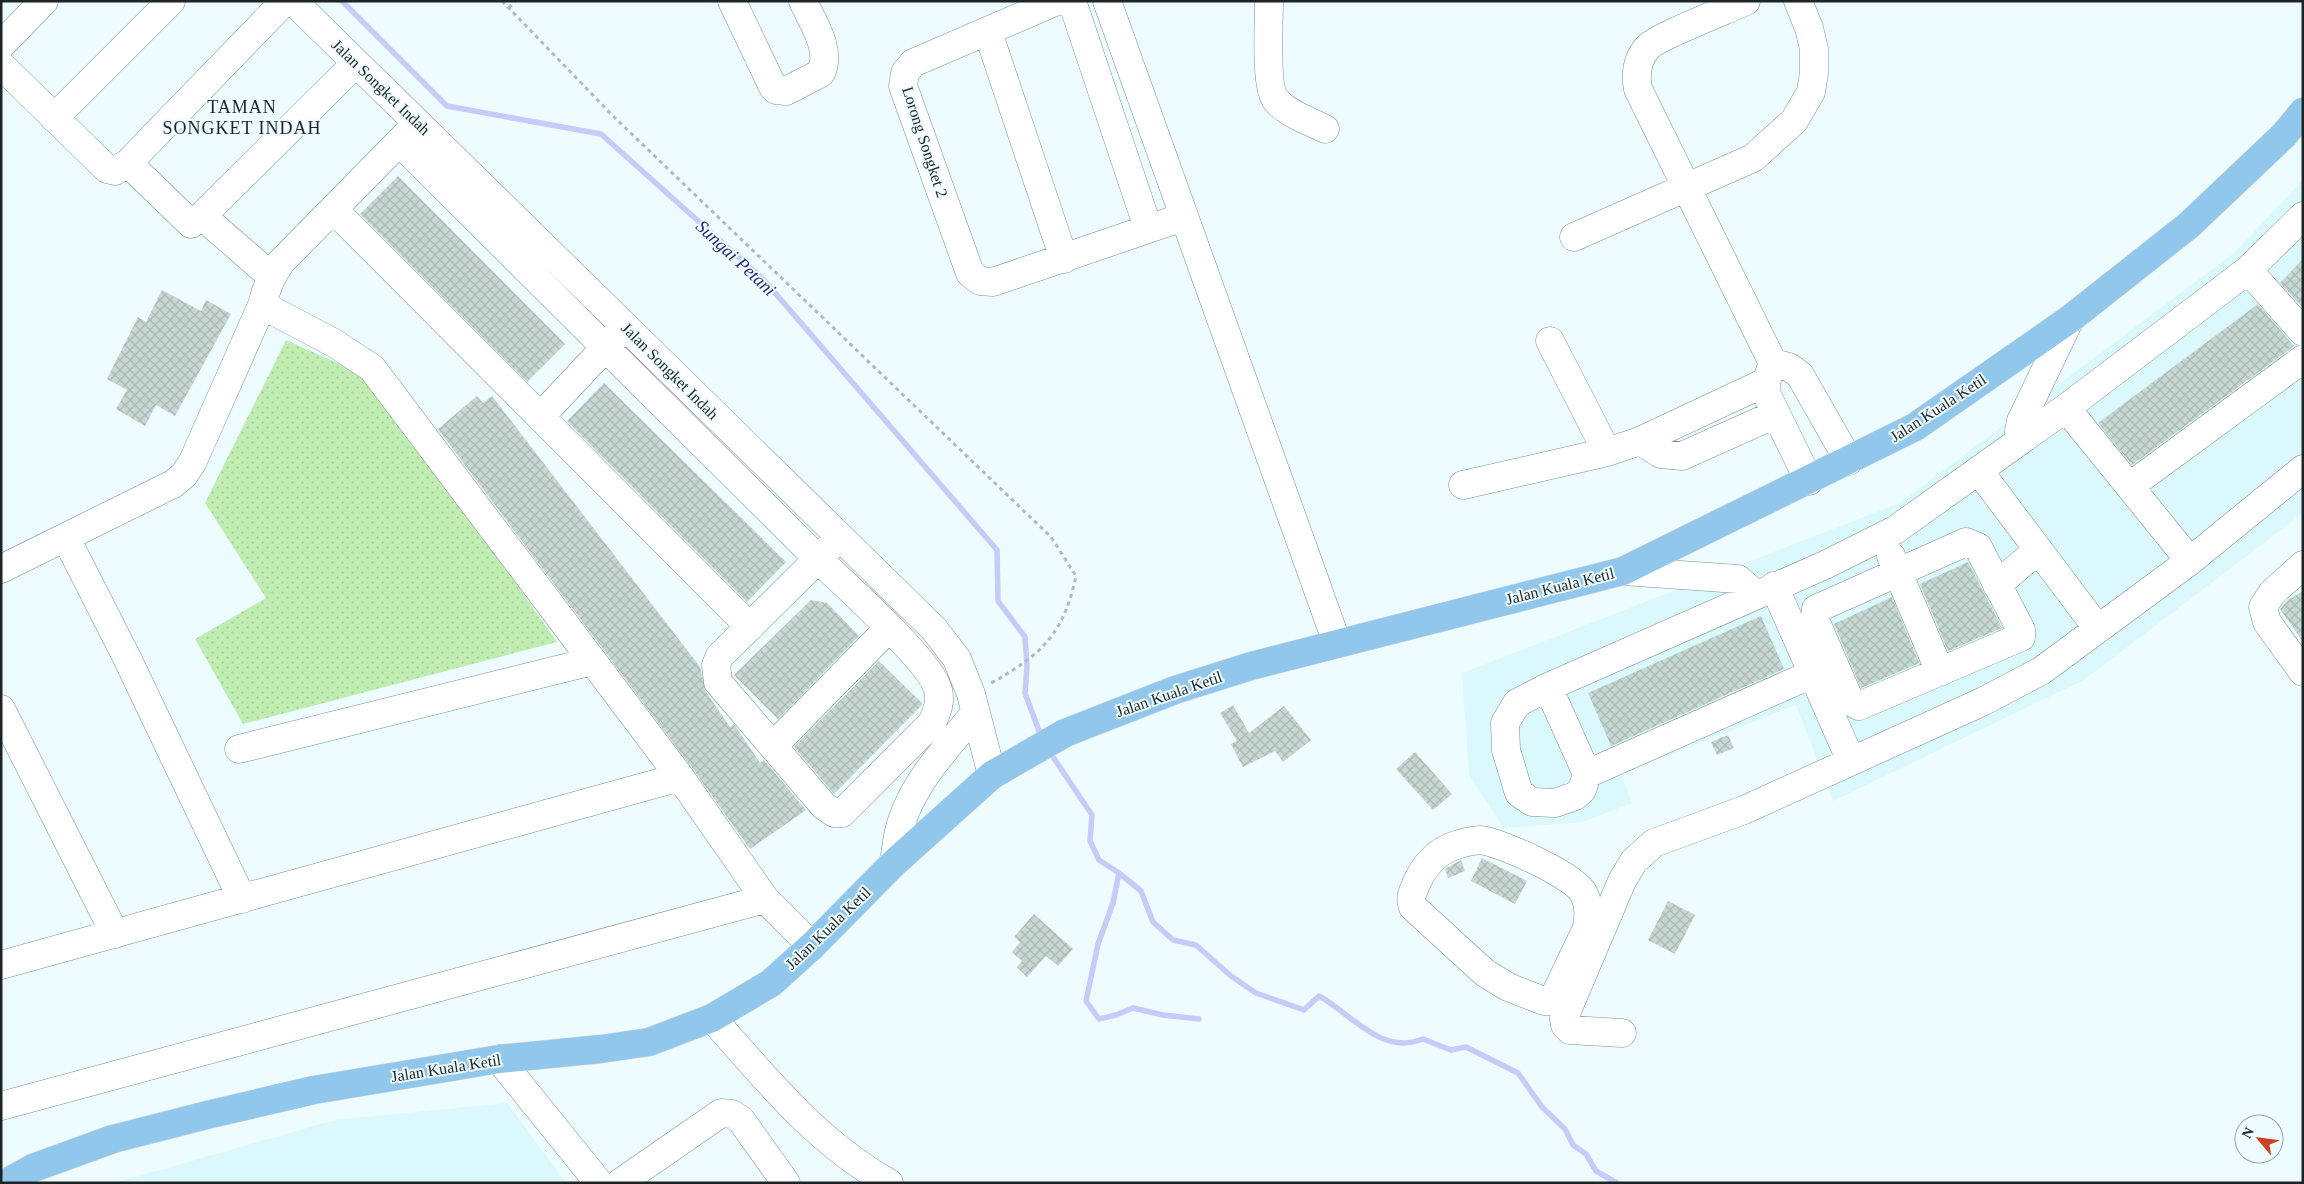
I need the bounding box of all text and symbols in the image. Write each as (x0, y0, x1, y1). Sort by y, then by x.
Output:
street label: Jalan Songket Indah (328, 36, 434, 139)
street label: Lorong Songket 2 (898, 84, 951, 200)
district label: TAMAN SONGKET INDAH (162, 97, 322, 138)
water label: Sungai Petani (692, 216, 780, 300)
street label: Jalan Songket Indah (617, 319, 722, 424)
street label: Jalan Kuala Ketil (1887, 370, 1990, 445)
street label: Jalan Kuala Ketil (1504, 564, 1616, 608)
street label: Jalan Kuala Ketil (1114, 668, 1225, 720)
street label: Jalan Kuala Ketil (782, 883, 874, 973)
street label: Jalan Kuala Ketil (390, 1051, 503, 1085)
north arrow (2234, 1114, 2284, 1164)
text: N (2239, 1125, 2257, 1141)

